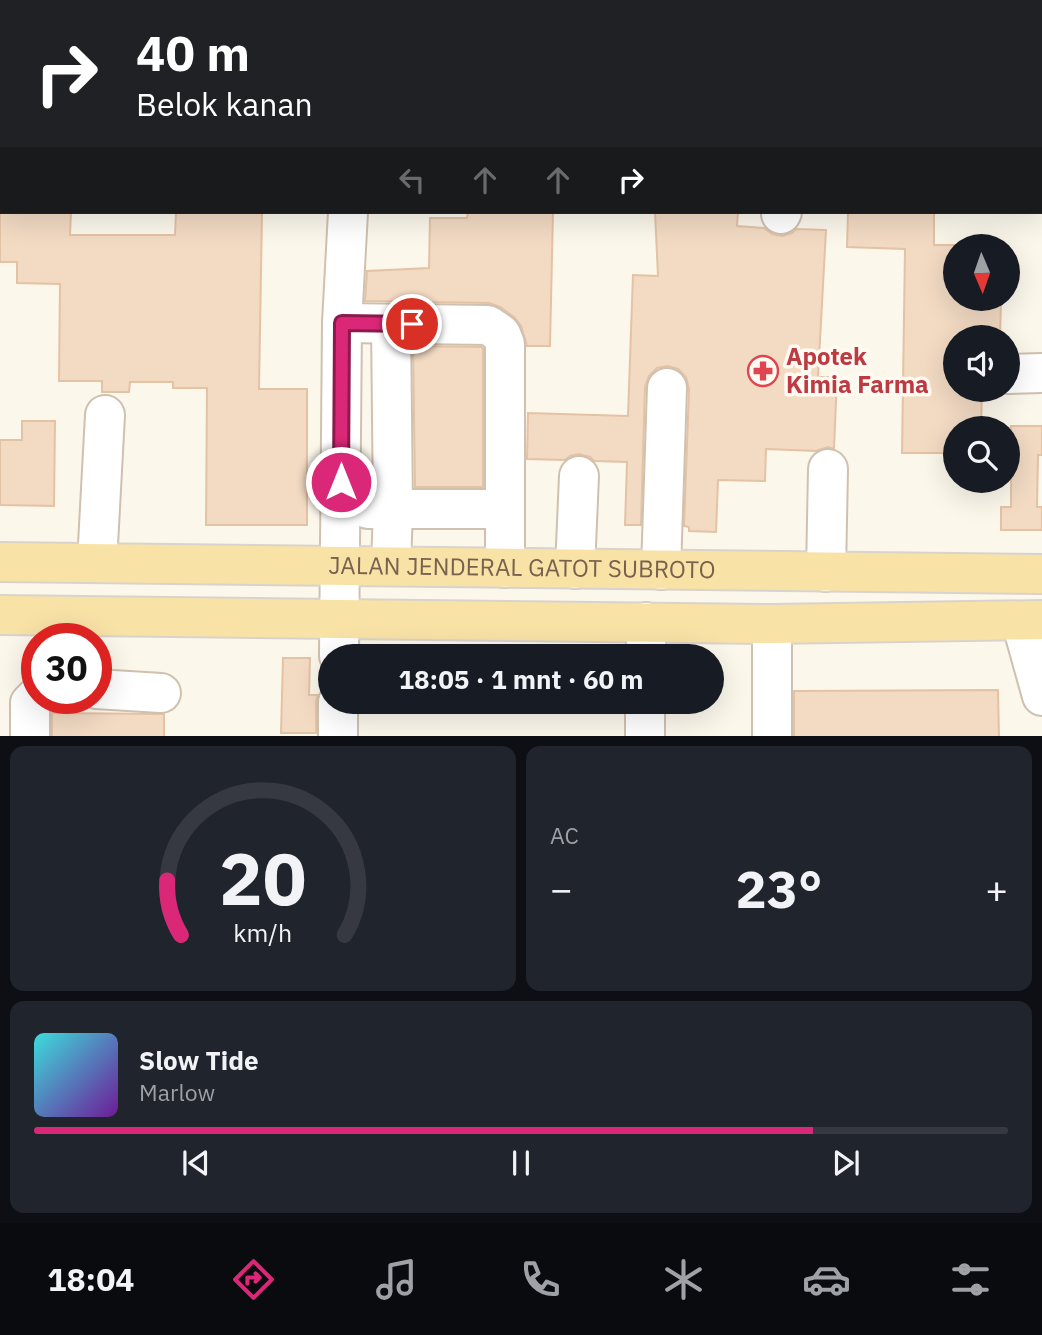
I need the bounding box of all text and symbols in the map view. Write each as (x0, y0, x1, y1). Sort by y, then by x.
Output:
text: 40 m (136, 21, 250, 84)
icon: right (21, 28, 112, 119)
text: Belok kanan (136, 83, 313, 125)
icon: left (393, 161, 431, 199)
icon: ahead (466, 161, 504, 199)
icon: ahead (539, 161, 577, 199)
icon: right (612, 161, 650, 199)
north arrow (943, 234, 1020, 312)
map controls (943, 234, 1020, 493)
pin (382, 294, 442, 354)
icon: arrive (393, 305, 431, 343)
button: sound (943, 325, 1020, 402)
place label: Apotek Kimia Farma (786, 340, 929, 400)
pharmacy icon: Apotek Kimia Farma (746, 354, 780, 388)
button: search (943, 416, 1020, 493)
position arrow (304, 445, 378, 519)
street label: JALAN JENDERAL GATOT SUBROTO (328, 549, 716, 585)
speed limit sign: 30 (21, 623, 112, 714)
text: 18:05 · 1 mnt · 60 m (398, 662, 644, 696)
text: AC (550, 820, 579, 850)
text: 20 (219, 830, 307, 925)
text: 23° (736, 855, 822, 922)
text: − (550, 864, 573, 913)
text: + (985, 864, 1008, 913)
text: km/h (234, 915, 292, 948)
text: Slow Tide (139, 1043, 259, 1077)
text: Marlow (139, 1077, 215, 1107)
icon: previous (177, 1144, 215, 1182)
icon: pause (502, 1144, 540, 1182)
icon: next (827, 1144, 865, 1182)
icon: directions (229, 1255, 278, 1304)
icon: music (372, 1255, 421, 1304)
icon: phone (516, 1255, 565, 1304)
icon: climate (659, 1255, 708, 1304)
icon: car (802, 1255, 851, 1304)
icon: filters (946, 1255, 995, 1304)
text: 18:04 (47, 1258, 135, 1300)

